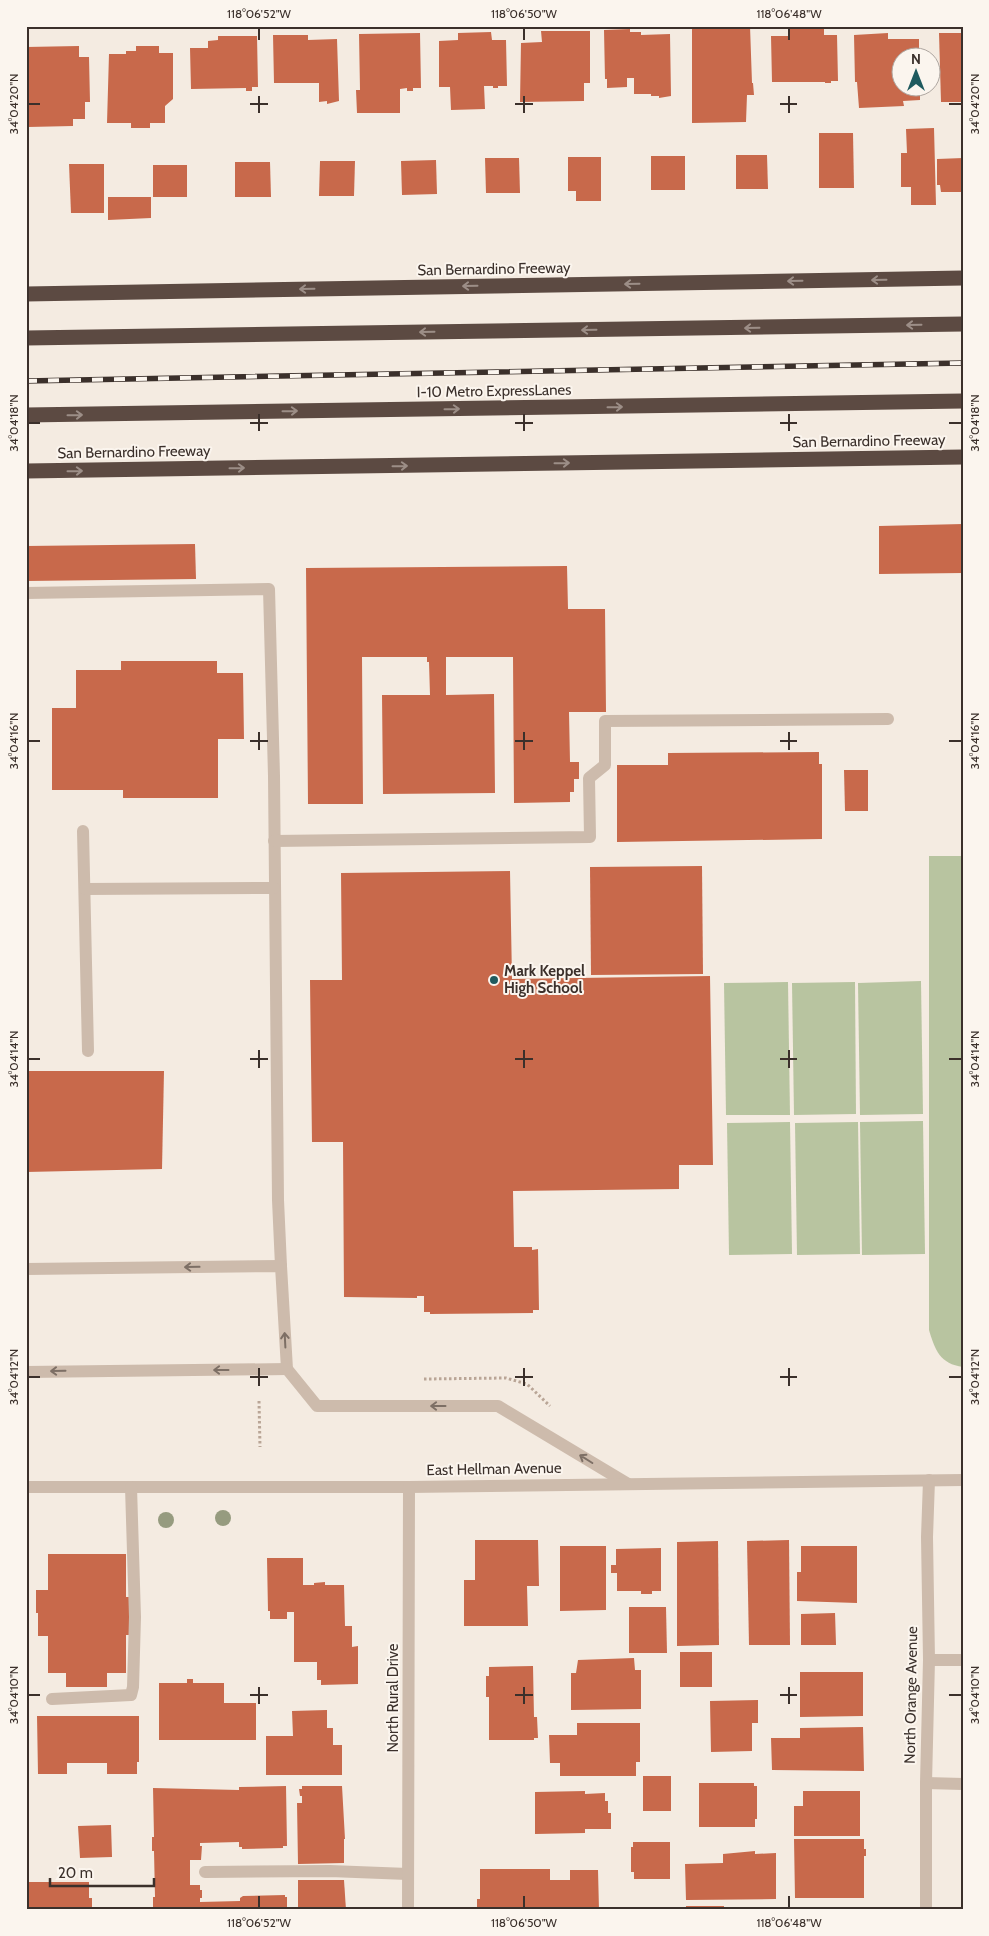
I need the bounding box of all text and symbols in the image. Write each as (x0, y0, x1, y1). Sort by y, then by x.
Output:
text: 118°06'52"W (227, 6, 292, 21)
text: 118°06'50"W (491, 6, 558, 21)
text: 118°06'48"W (756, 6, 822, 21)
north arrow (892, 48, 942, 98)
text: N (911, 50, 921, 68)
text: 34°04'20"N (6, 74, 21, 135)
text: 34°04'20"N (967, 74, 982, 135)
street label: San Bernardino Freeway (417, 259, 571, 279)
one-way arrow (871, 275, 887, 284)
one-way arrow (787, 276, 804, 286)
one-way arrow (625, 279, 641, 289)
one-way arrow (462, 282, 478, 291)
one-way arrow (300, 284, 316, 294)
one-way arrow (906, 320, 922, 330)
one-way arrow (744, 323, 760, 332)
one-way arrow (581, 325, 598, 335)
one-way arrow (419, 327, 435, 337)
street label: I-10 Metro ExpressLanes (416, 381, 572, 401)
text: 34°04'18"N (6, 394, 21, 452)
text: 34°04'18"N (967, 394, 982, 452)
one-way arrow (607, 402, 623, 411)
one-way arrow (444, 404, 460, 414)
one-way arrow (282, 407, 298, 416)
one-way arrow (66, 410, 83, 420)
street label: San Bernardino Freeway (792, 431, 946, 451)
street label: San Bernardino Freeway (57, 442, 211, 462)
one-way arrow (554, 458, 570, 468)
one-way arrow (392, 461, 408, 470)
one-way arrow (229, 463, 245, 473)
one-way arrow (67, 466, 83, 475)
text: 34°04'16"N (6, 712, 21, 770)
text: 34°04'16"N (967, 712, 982, 770)
place label: Mark Keppel High School (504, 962, 585, 997)
marker: Mark Keppel High School (488, 974, 500, 986)
text: 34°04'14"N (6, 1030, 21, 1088)
text: 34°04'14"N (967, 1030, 982, 1088)
one-way arrow (185, 1262, 201, 1272)
one-way arrow (281, 1332, 290, 1348)
text: 34°04'12"N (6, 1349, 21, 1405)
text: 34°04'12"N (967, 1349, 982, 1405)
one-way arrow (213, 1365, 229, 1375)
one-way arrow (50, 1366, 66, 1376)
one-way arrow (430, 1401, 446, 1411)
one-way arrow (580, 1453, 594, 1463)
street label: East Hellman Avenue (426, 1459, 562, 1479)
street label: North Orange Avenue (901, 1626, 921, 1764)
street label: North Rural Drive (384, 1643, 402, 1753)
text: 34°04'10"N (6, 1666, 21, 1724)
text: 34°04'10"N (967, 1666, 982, 1724)
scale bar (50, 1856, 154, 1888)
text: 20 m (58, 1864, 93, 1882)
text: 118°06'52"W (227, 1915, 292, 1930)
text: 118°06'50"W (491, 1915, 558, 1930)
text: 118°06'48"W (756, 1915, 822, 1930)

